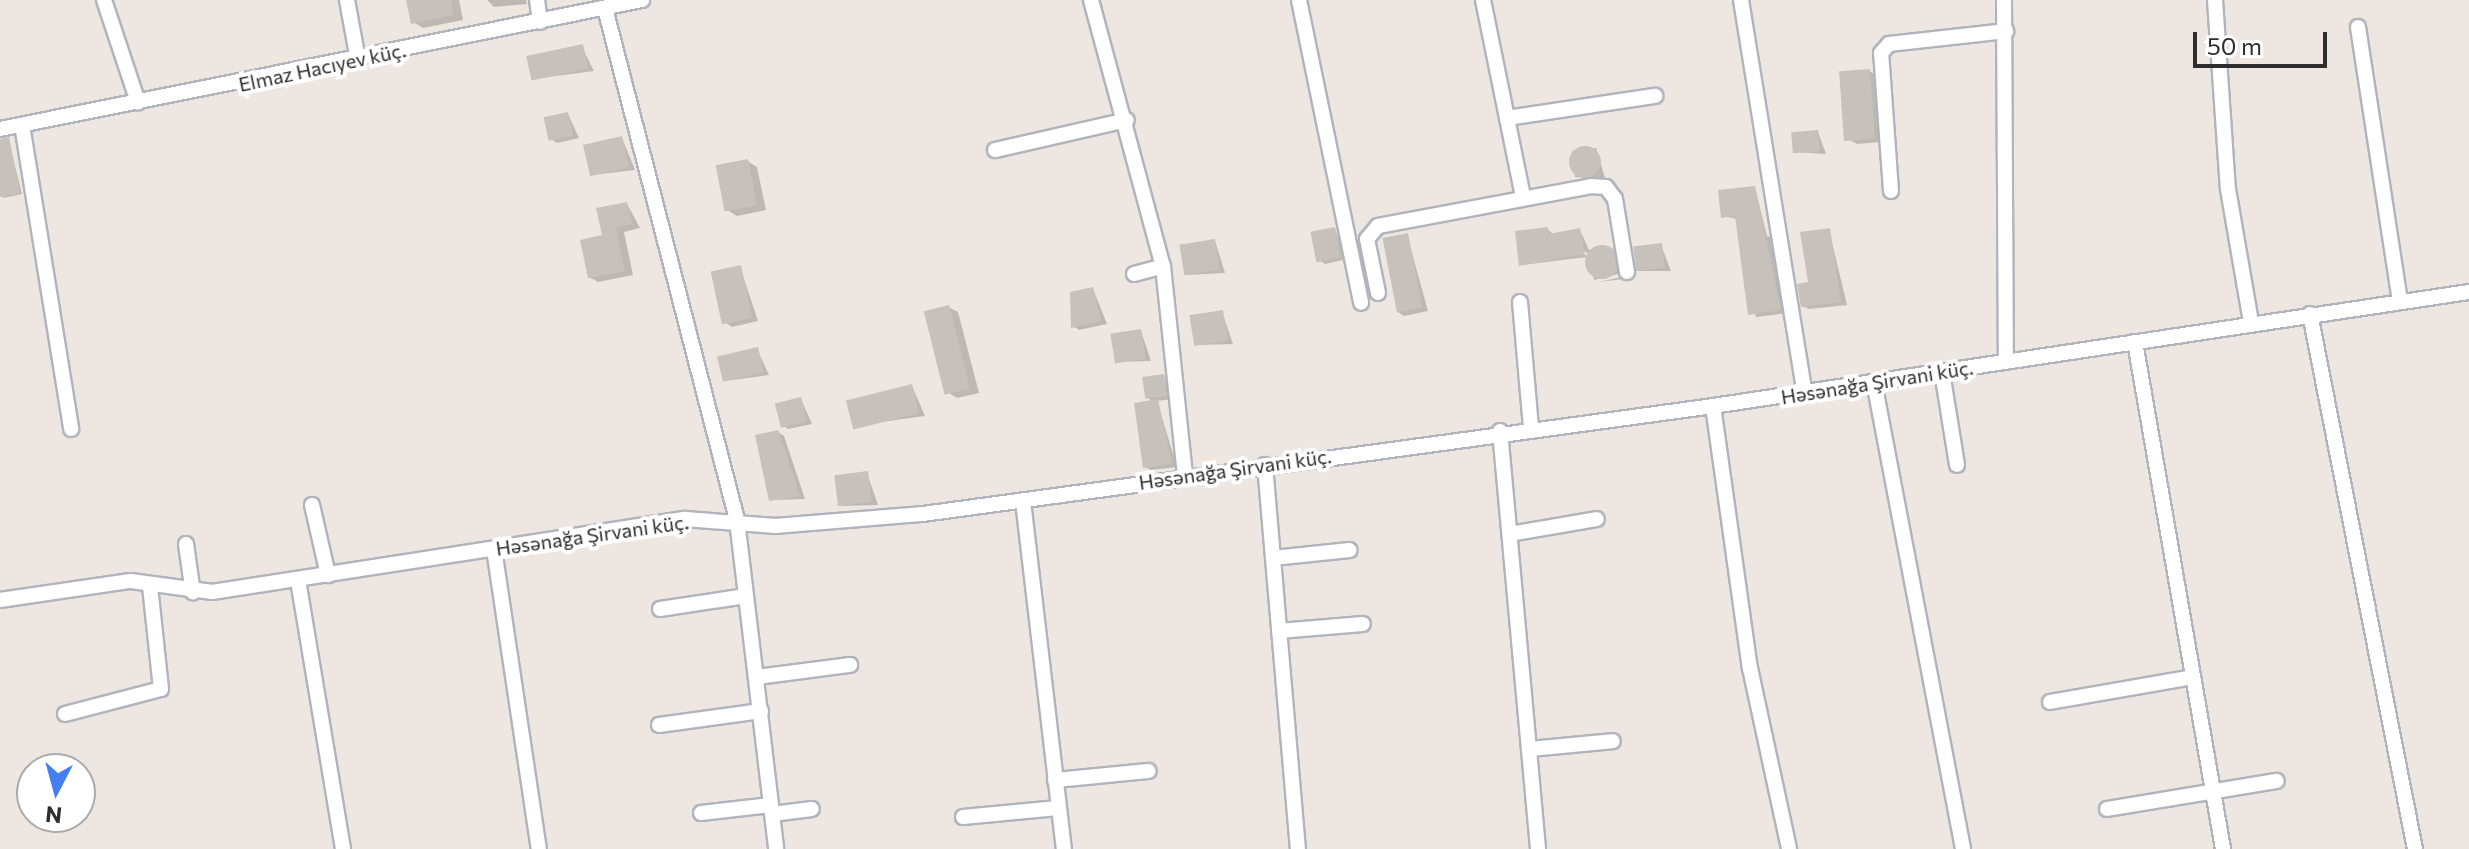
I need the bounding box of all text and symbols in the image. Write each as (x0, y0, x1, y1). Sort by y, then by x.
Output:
scale bar (2197, 16, 2331, 66)
text: 50 m (2207, 31, 2262, 60)
street label: Elmaz Hacıyev küç. (236, 38, 408, 96)
street label: Həsənağa Şirvani küç. (1779, 355, 1975, 409)
street label: Həsənağa Şirvani küç. (1137, 444, 1333, 494)
street label: Həsənağa Şirvani küç. (494, 510, 690, 560)
north arrow (16, 753, 96, 833)
text: N (44, 801, 63, 830)

